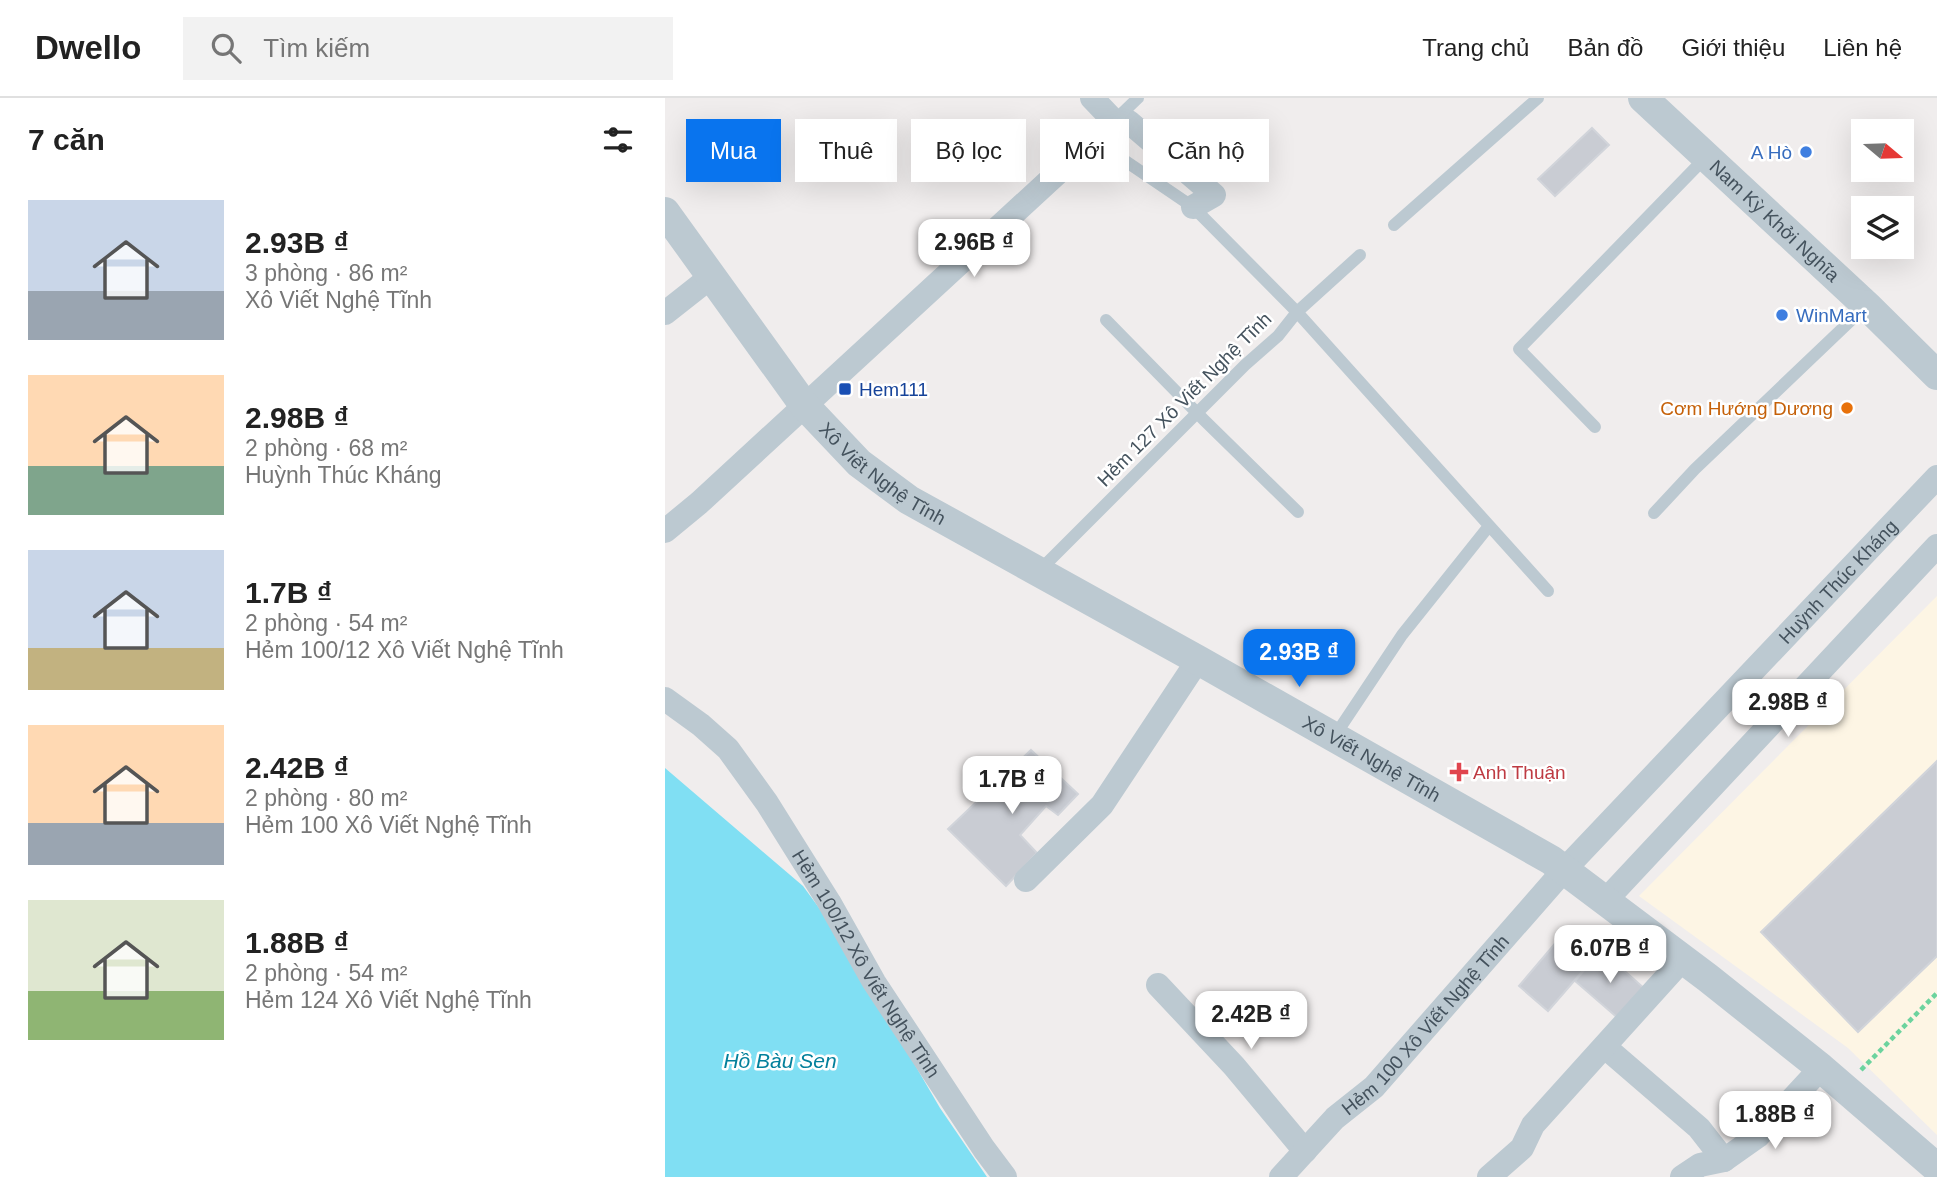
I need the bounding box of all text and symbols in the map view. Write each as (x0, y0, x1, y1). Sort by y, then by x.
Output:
search box (183, 17, 673, 80)
text: Dwello (35, 29, 141, 66)
icon: search (207, 29, 245, 67)
text: Tìm kiếm (263, 33, 370, 63)
text: Trang chủ (1422, 34, 1529, 61)
text: Bản đồ (1567, 34, 1643, 61)
text: Giới thiệu (1681, 34, 1785, 61)
text: Liên hệ (1823, 34, 1902, 61)
chip: Mua (686, 119, 781, 182)
chip: Thuê (795, 119, 897, 182)
chip: Bộ lọc (911, 119, 1026, 182)
chip: Mới (1040, 119, 1129, 182)
chip: Căn hộ (1143, 119, 1269, 182)
north arrow (1851, 119, 1915, 182)
map controls (1851, 119, 1914, 259)
icon: filters (599, 121, 637, 159)
text: 7 căn (28, 123, 105, 156)
place label: A Hò (1751, 142, 1792, 163)
marker: A Hò (1798, 144, 1814, 160)
street label: Nam Kỳ Khởi Nghĩa (1706, 156, 1844, 286)
button: layers (1851, 196, 1914, 259)
pin: 2.96B ₫ (909, 220, 1039, 279)
text: 2.93B ₫ (245, 226, 349, 259)
icon: home (84, 228, 168, 312)
text: 2.96B ₫ (934, 229, 1014, 255)
text: 3 phòng · 86 m² (245, 260, 407, 286)
text: Xô Viết Nghệ Tĩnh (245, 287, 432, 313)
place label: WinMart (1796, 305, 1867, 326)
marker: WinMart (1774, 307, 1790, 323)
street label: Hẻm 127 Xô Viết Nghệ Tĩnh (1093, 308, 1276, 491)
place label: Hem111 (859, 379, 928, 400)
marker: Hem111 (837, 381, 853, 397)
place label: Cơm Hướng Dương (1660, 398, 1833, 419)
marker: Cơm Hướng Dương (1839, 400, 1855, 416)
text: 2.98B ₫ (245, 401, 349, 434)
icon: home (84, 403, 168, 487)
street label: Xô Viết Nghệ Tĩnh (815, 418, 949, 529)
text: 2 phòng · 68 m² (245, 435, 407, 461)
text: Huỳnh Thúc Kháng (245, 462, 442, 488)
street label: Huỳnh Thúc Kháng (1775, 516, 1902, 648)
text: 1.7B ₫ (245, 576, 332, 609)
icon: home (84, 578, 168, 662)
text: 2 phòng · 54 m² (245, 610, 407, 636)
pin: 2.93B ₫ (1234, 630, 1364, 689)
text: Hẻm 100/12 Xô Viết Nghệ Tĩnh (245, 637, 564, 663)
text: 2.93B ₫ (1259, 639, 1339, 665)
pin: 2.98B ₫ (1723, 680, 1853, 739)
text: 2.98B ₫ (1748, 689, 1828, 715)
street label: Xô Viết Nghệ Tĩnh (1299, 712, 1444, 806)
text: 2.42B ₫ (245, 751, 349, 784)
icon: home (84, 753, 168, 837)
pin: 1.7B ₫ (955, 756, 1069, 816)
place label: Anh Thuận (1473, 762, 1566, 783)
marker: Anh Thuận (1451, 764, 1467, 780)
text: 1.7B ₫ (979, 766, 1045, 792)
text: 2 phòng · 80 m² (245, 785, 407, 811)
text: Hẻm 100 Xô Viết Nghệ Tĩnh (245, 812, 532, 838)
street label: Hẻm 100/12 Xô Viết Nghệ Tĩnh (788, 846, 944, 1082)
text: 1.88B ₫ (245, 926, 349, 959)
pin: 6.07B ₫ (1545, 926, 1675, 985)
icon: home (84, 928, 168, 1012)
street label: Hẻm 100 Xô Viết Nghệ Tĩnh (1338, 931, 1513, 1119)
text: 6.07B ₫ (1570, 935, 1650, 961)
text: 2 phòng · 54 m² (245, 960, 407, 986)
text: Hẻm 124 Xô Viết Nghệ Tĩnh (245, 987, 532, 1013)
pin: 2.42B ₫ (1186, 992, 1316, 1051)
text: 2.42B ₫ (1211, 1001, 1291, 1027)
water label: Hồ Bàu Sen (723, 1049, 837, 1072)
pin: 1.88B ₫ (1710, 1091, 1840, 1151)
text: 1.88B ₫ (1735, 1101, 1815, 1127)

